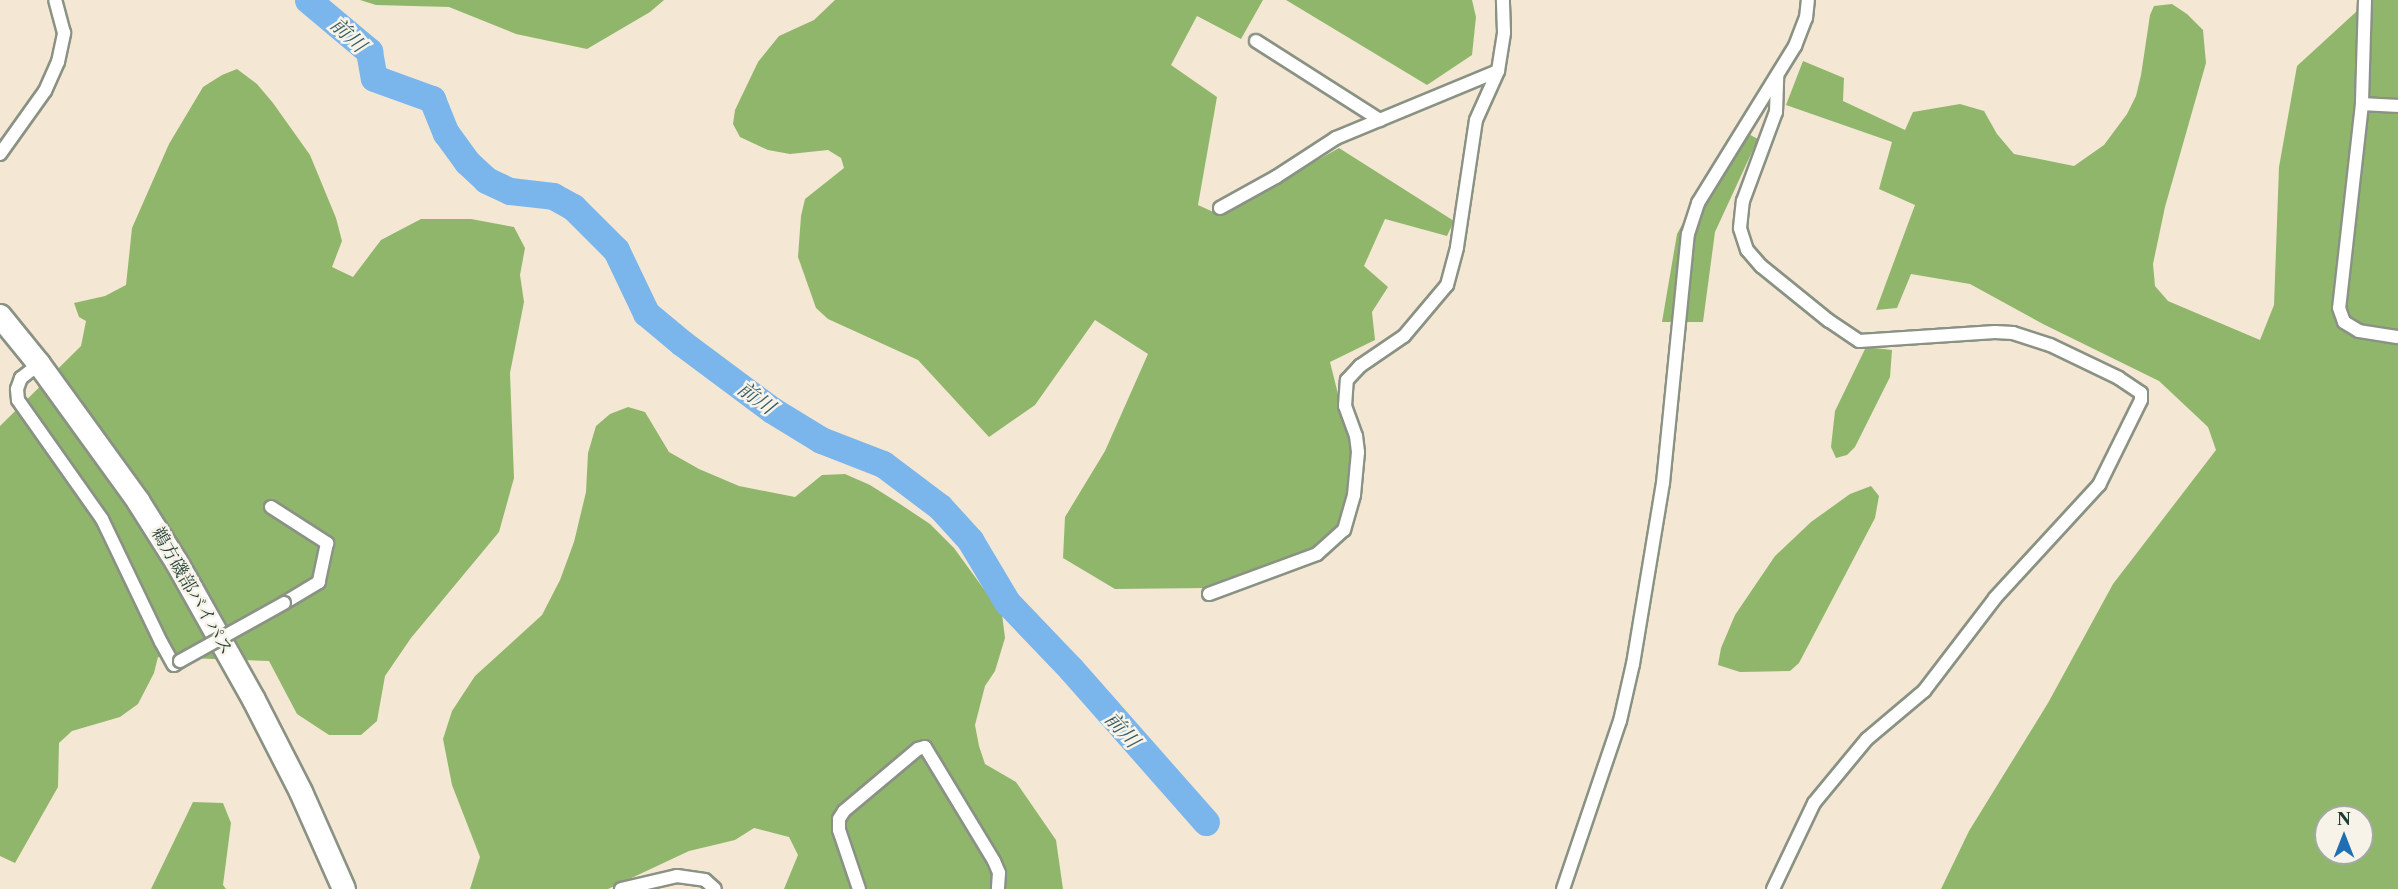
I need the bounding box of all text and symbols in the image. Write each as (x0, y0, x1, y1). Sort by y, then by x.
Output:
water label: 前川 (325, 13, 371, 57)
water label: 前川 (733, 377, 779, 419)
street label: 鵜方磯部バイパス (147, 523, 237, 659)
water label: 前川 (1100, 707, 1144, 753)
north arrow (2314, 805, 2374, 865)
text: N (2337, 809, 2351, 829)

